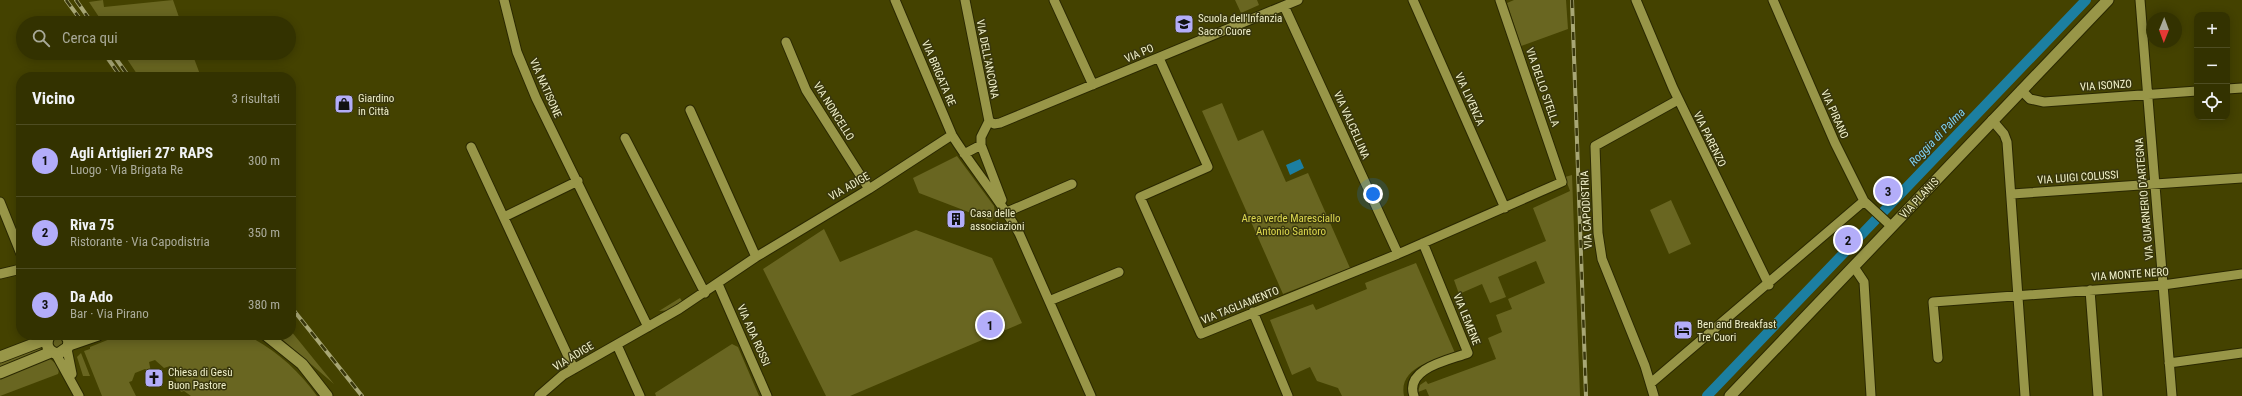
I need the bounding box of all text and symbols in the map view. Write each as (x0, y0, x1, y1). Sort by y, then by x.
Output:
place label: Scuola dell'Infanzia Sacro Cuore (1198, 12, 1282, 38)
north arrow (2146, 12, 2182, 48)
map controls (2194, 12, 2230, 120)
button: + (2194, 12, 2230, 48)
school or university icon: Scuola dell'Infanzia Sacro Cuore (1173, 13, 1195, 35)
search box (16, 16, 296, 60)
street label: VIA DELL'ANCONA (973, 18, 1002, 101)
icon: search (30, 27, 52, 49)
text: Cerca qui (62, 29, 118, 47)
street label: VIA BRIGATA RE (919, 38, 958, 108)
street label: VIA PO (1123, 42, 1156, 65)
street label: VIA DELLO STELLA (1523, 46, 1562, 129)
button: − (2194, 48, 2230, 84)
street label: VIA NATISONE (527, 57, 565, 120)
street label: VIA LIVENZA (1452, 71, 1487, 128)
street label: VIA ISONZO (2080, 77, 2132, 94)
street label: VIA NONCELLO (810, 80, 857, 143)
button: locate (2194, 84, 2230, 120)
text: Vicino (32, 88, 75, 108)
street label: VIA PIRANO (1818, 88, 1851, 141)
street label: VIA VALCELLINA (1331, 89, 1373, 162)
text: 3 risultati (232, 91, 280, 106)
place label: Giardino in Città (358, 92, 395, 118)
shop icon: Giardino in Città (333, 93, 355, 115)
water label: Roggia di Palma (1906, 105, 1968, 169)
street label: VIA PARENZO (1691, 109, 1729, 169)
street label: VIA GUARNERIO D'ARTEGNA (2133, 137, 2156, 261)
text: Agli Artiglieri 27° RAPS (70, 144, 213, 162)
text: 1 (42, 153, 48, 168)
text: 300 m (248, 153, 280, 168)
text: Luogo · Via Brigata Re (70, 162, 183, 177)
street label: VIA LUIGI COLUSSI (2037, 168, 2119, 187)
street label: VIA ADIGE (826, 169, 873, 203)
street label: VIA CAPODISTRIA (1578, 170, 1595, 250)
street label: VIA PLANIS (1897, 175, 1942, 221)
pin: 3 (1875, 176, 1901, 206)
your location (1363, 184, 1383, 204)
place label: Casa delle associazioni (970, 207, 1024, 233)
building icon: Casa delle associazioni (945, 208, 967, 230)
park label: Area verde Maresciallo Antonio Santoro (1241, 212, 1341, 238)
text: Riva 75 (70, 216, 114, 234)
text: 2 (42, 225, 48, 240)
text: 350 m (248, 225, 280, 240)
pin: 2 (1835, 225, 1861, 255)
text: Ristorante · Via Capodistria (70, 234, 210, 249)
street label: VIA MONTE NERO (2091, 265, 2169, 284)
street label: VIA TAGLIAMENTO (1199, 284, 1281, 327)
text: Da Ado (70, 288, 113, 306)
street label: VIA LEMENE (1450, 291, 1483, 347)
text: 3 (42, 297, 48, 312)
text: 380 m (248, 297, 280, 312)
street label: VIA ADA ROSSI (734, 302, 773, 368)
text: Bar · Via Pirano (70, 306, 149, 321)
pin: 1 (977, 310, 1003, 340)
place label: Ben and Breakfast Tre Cuori (1697, 318, 1776, 344)
hotel icon: Ben and Breakfast Tre Cuori (1672, 319, 1694, 341)
street label: VIA ADIGE (551, 339, 596, 374)
place label: Chiesa di Gesù Buon Pastore (168, 366, 233, 392)
church icon: Chiesa di Gesù Buon Pastore (143, 367, 165, 389)

